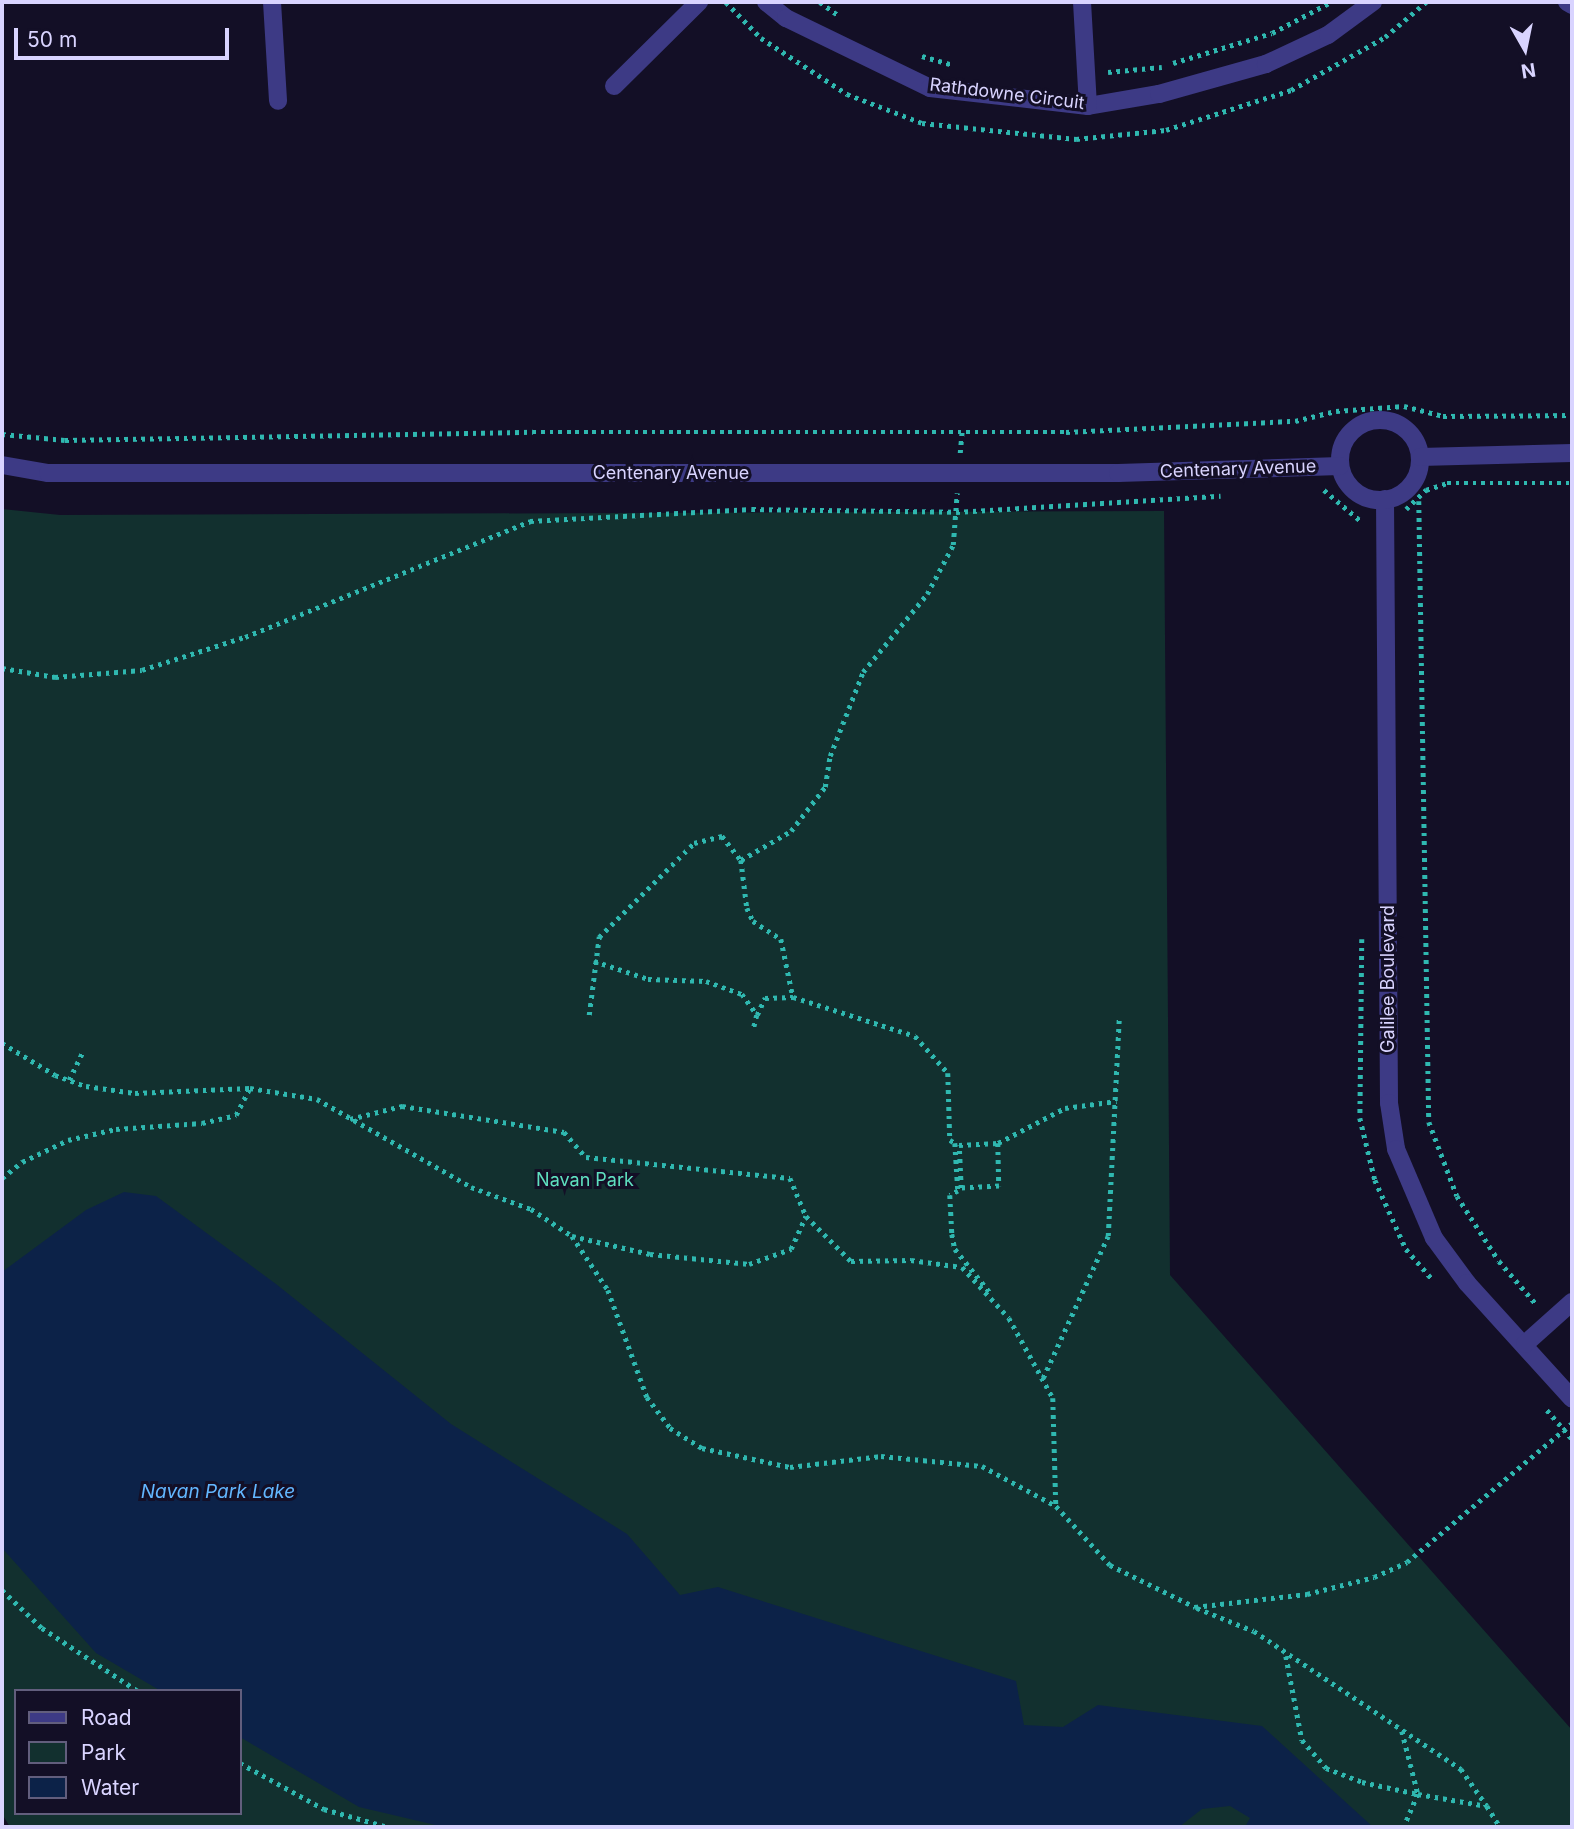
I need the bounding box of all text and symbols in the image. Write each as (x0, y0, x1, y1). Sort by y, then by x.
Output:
scale bar (18, 14, 233, 58)
north arrow (1490, 14, 1560, 84)
text: 50 m (27, 27, 77, 52)
text: N (1519, 58, 1537, 83)
street label: Rathdowne Circuit (928, 74, 1086, 114)
street label: Centenary Avenue (1159, 455, 1317, 483)
street label: Centenary Avenue (593, 462, 749, 484)
street label: Galilee Boulevard (1377, 905, 1399, 1053)
park label: Navan Park (536, 1169, 634, 1191)
water label: Navan Park Lake (141, 1481, 295, 1503)
legend (14, 1689, 242, 1815)
text: Road (81, 1705, 132, 1730)
text: Park (81, 1740, 126, 1765)
text: Water (81, 1775, 139, 1800)

